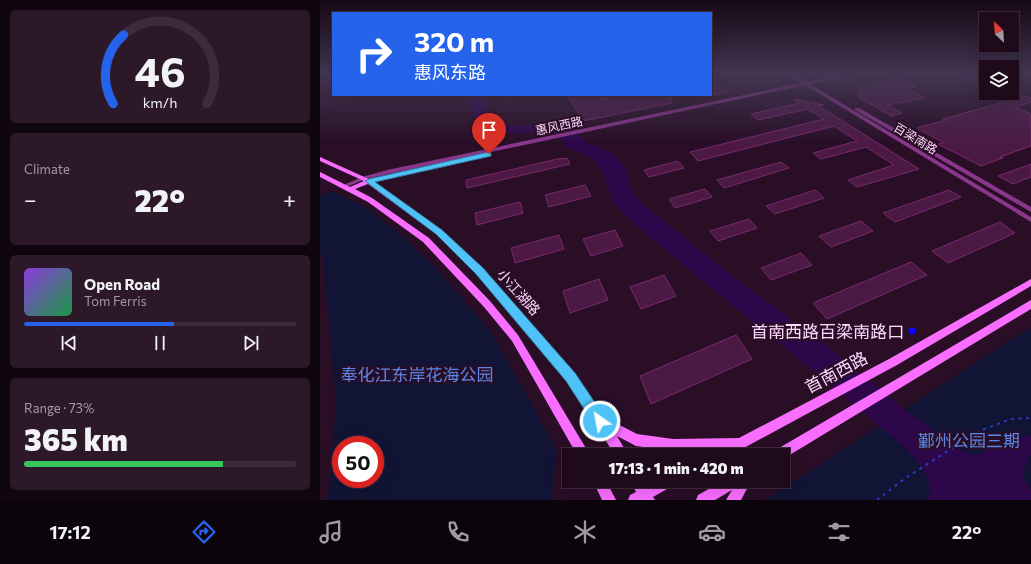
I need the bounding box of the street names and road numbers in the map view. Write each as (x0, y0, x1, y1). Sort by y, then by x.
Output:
street label: 惠风西路 (534, 113, 584, 137)
street label: 百梁南路 (892, 120, 940, 156)
street label: 小江湖路 (494, 266, 544, 318)
street label: 首南西路 (801, 347, 871, 397)

